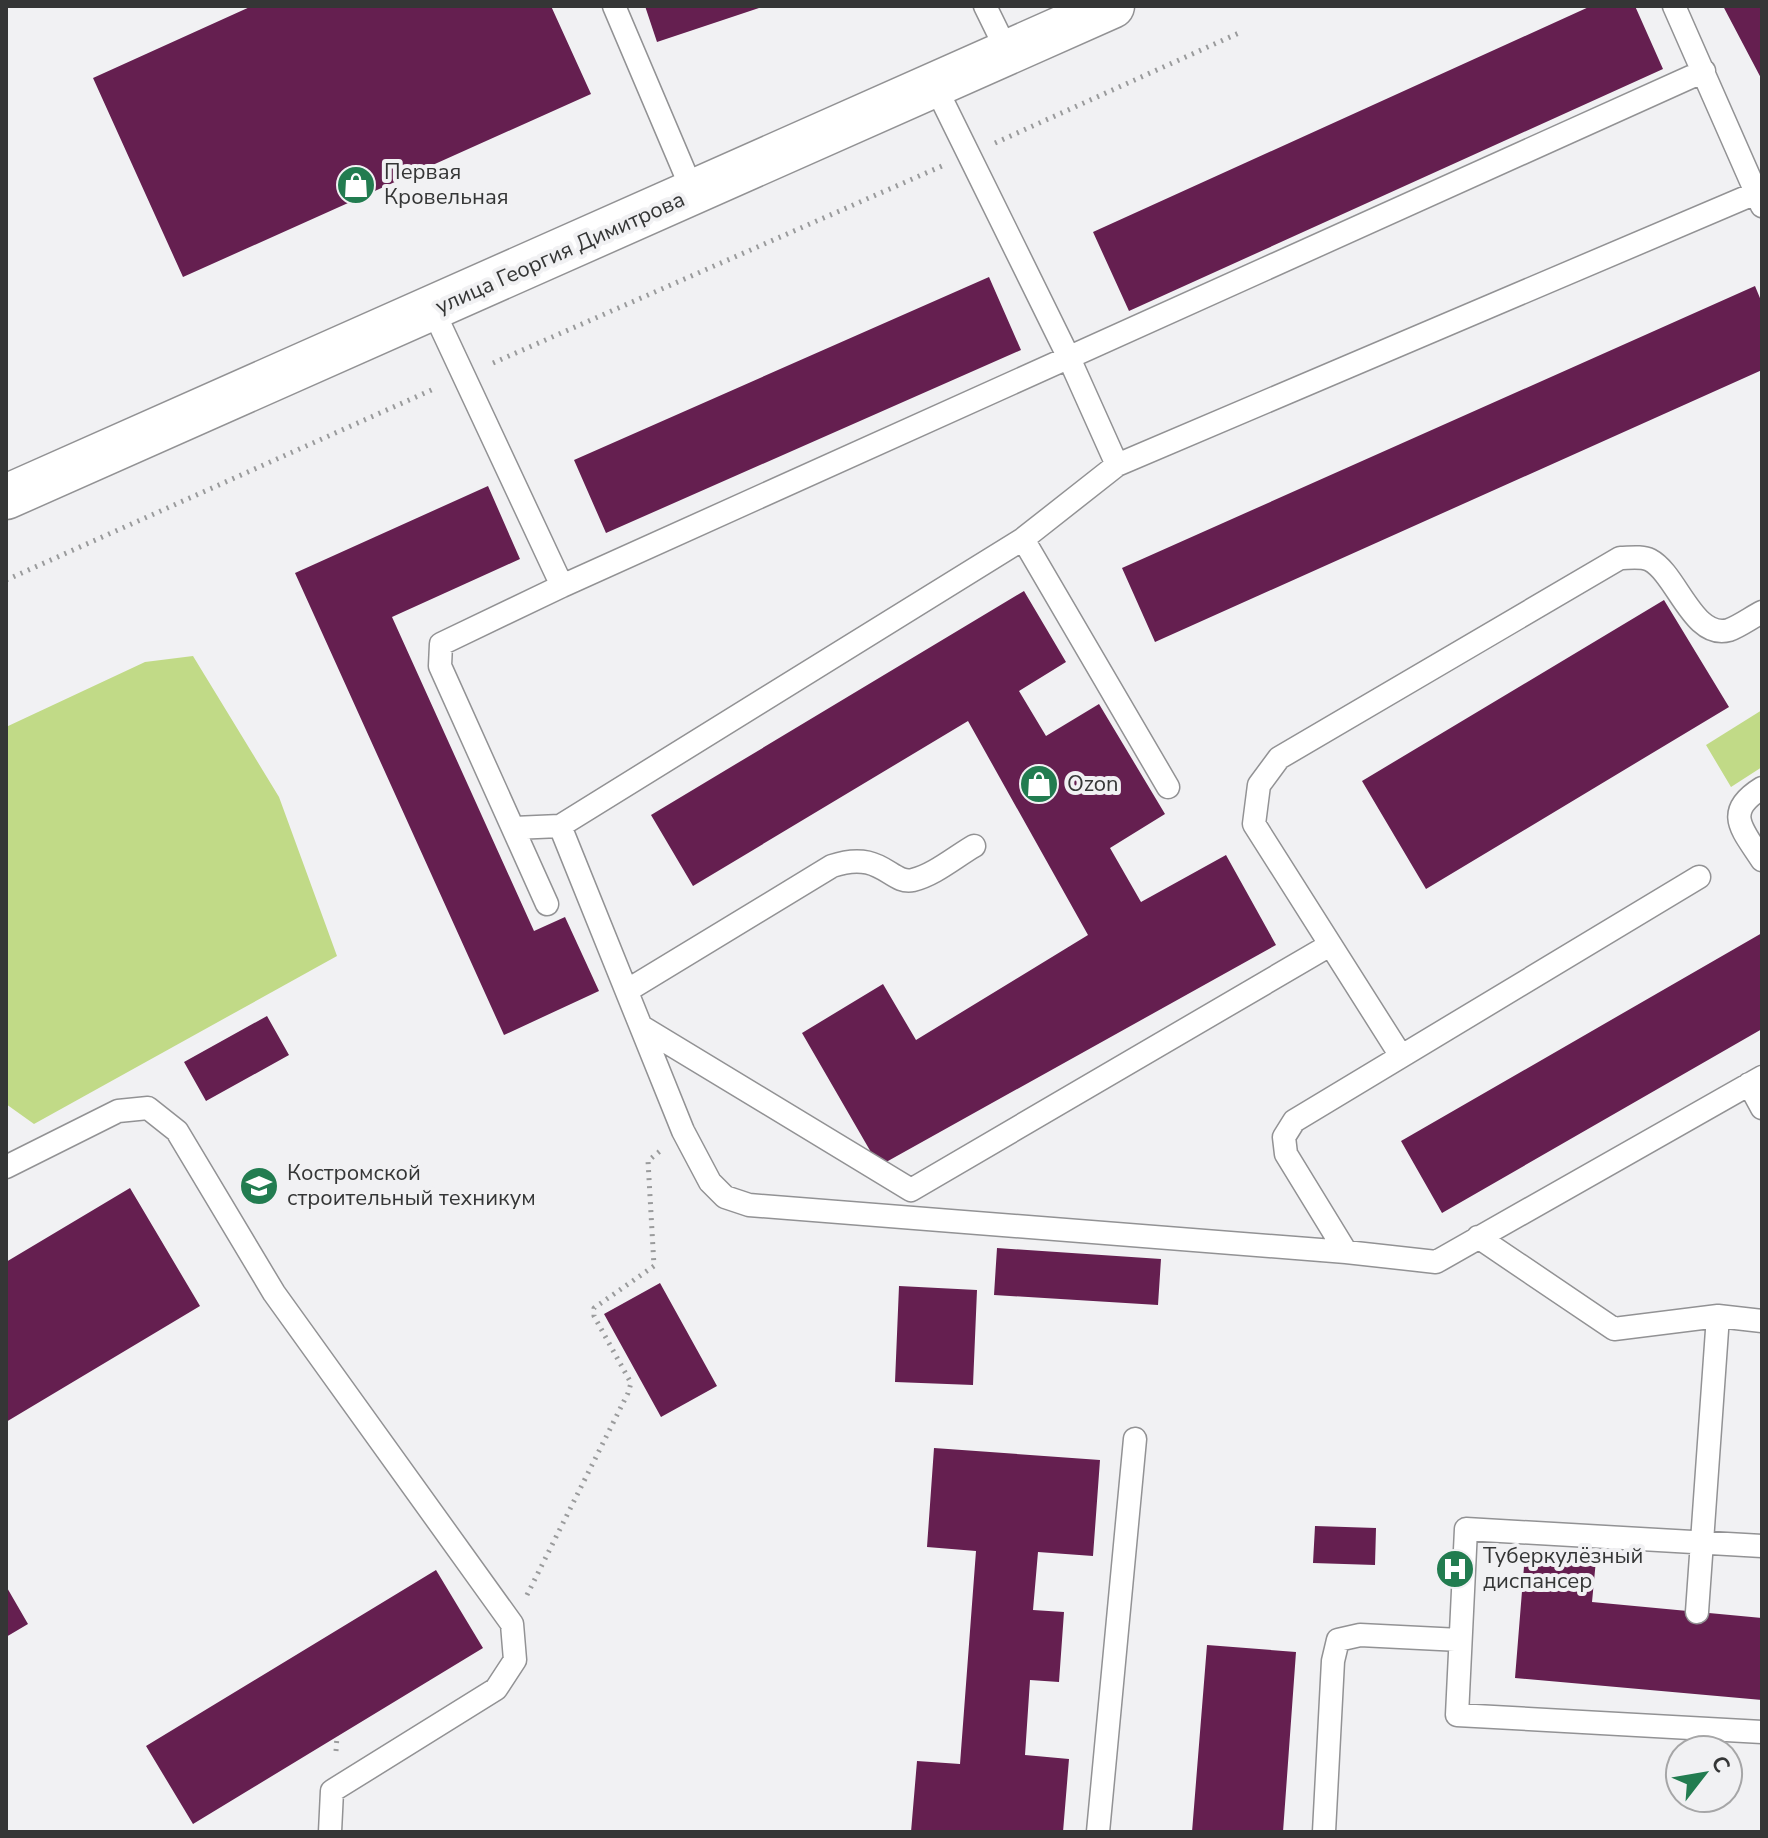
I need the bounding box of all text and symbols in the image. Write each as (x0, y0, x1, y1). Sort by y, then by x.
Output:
place label: Первая Кровельная (384, 157, 509, 212)
shop icon: Первая Кровельная (335, 164, 377, 206)
street label: улица Георгия Димитрова (431, 184, 689, 322)
shop icon: Ozon (1018, 763, 1060, 805)
place label: Ozon (1067, 769, 1119, 799)
place label: Костромской строительный техникум (287, 1158, 536, 1213)
school or university icon: Костромской строительный техникум (238, 1165, 280, 1207)
place label: Туберкулёзный диспансер (1483, 1541, 1643, 1596)
hospital icon: Туберкулёзный диспансер (1434, 1548, 1476, 1590)
north arrow (1664, 1734, 1744, 1814)
text: С (1704, 1750, 1737, 1778)

